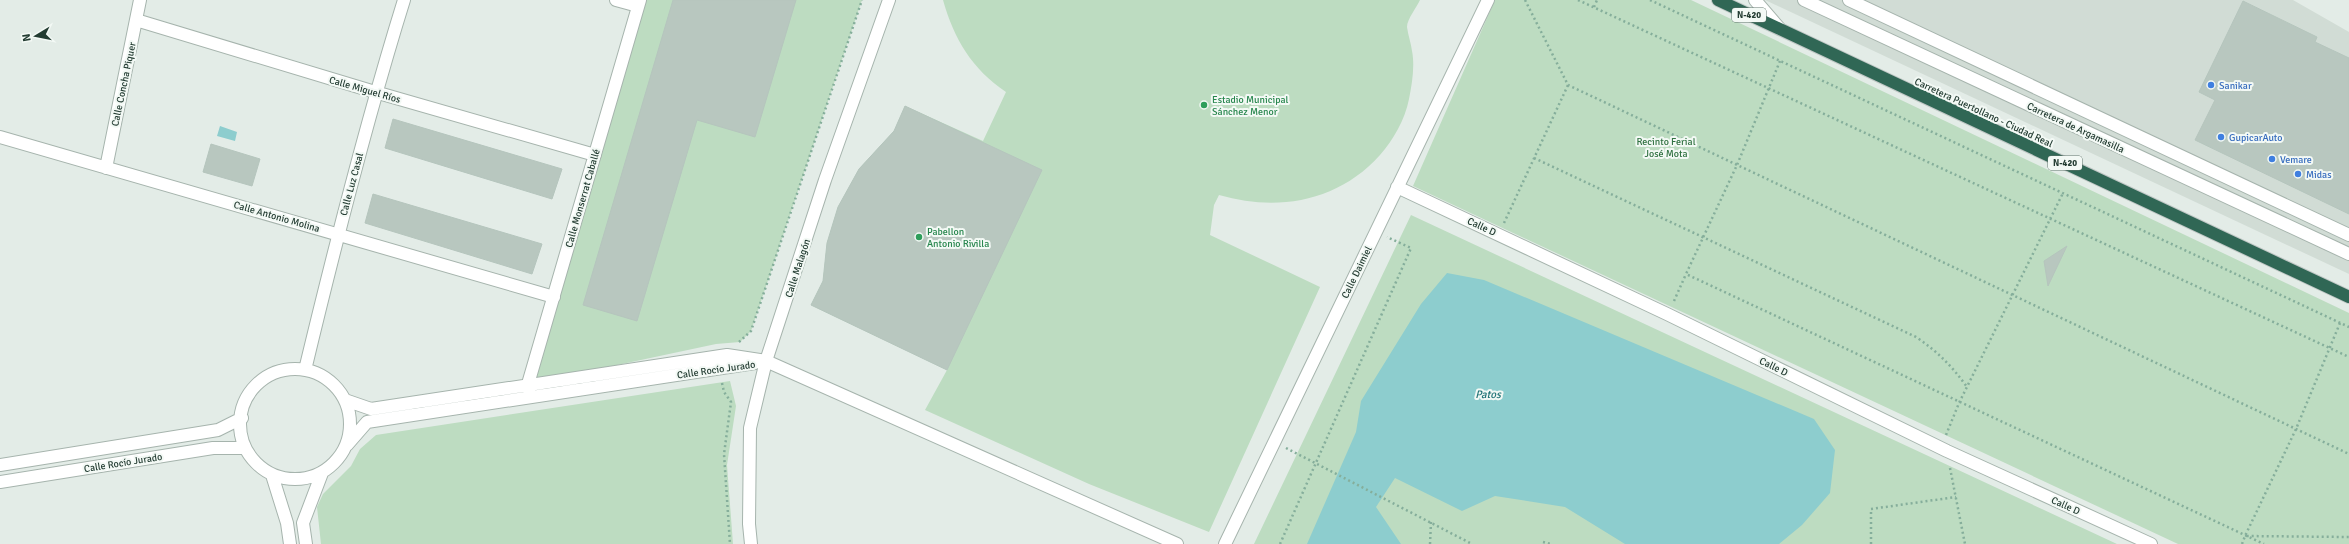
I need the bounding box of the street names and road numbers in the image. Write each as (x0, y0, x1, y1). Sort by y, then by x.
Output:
road number: N-420 (1732, 8, 1766, 22)
street label: Calle Concha Piquer (109, 41, 139, 127)
street label: Calle Miguel Ríos (328, 74, 402, 106)
street label: Carretera Puertollano - Ciudad Real (1912, 75, 2055, 150)
street label: Carretera de Argamasilla (2025, 100, 2126, 156)
street label: Calle Monserrat Caballé (563, 148, 603, 249)
street label: Calle Luz Casal (338, 152, 366, 217)
road number: N-420 (2048, 156, 2082, 170)
street label: Calle Antonio Molina (232, 199, 321, 235)
street label: Calle D (1465, 215, 1498, 239)
street label: Calle Malagón (783, 237, 813, 299)
street label: Calle Daimiel (1339, 244, 1375, 301)
street label: Calle D (1757, 355, 1790, 379)
street label: Calle Rocío Jurado (676, 359, 756, 381)
street label: Calle Rocío Jurado (83, 451, 163, 475)
street label: Calle D (2049, 494, 2082, 518)

